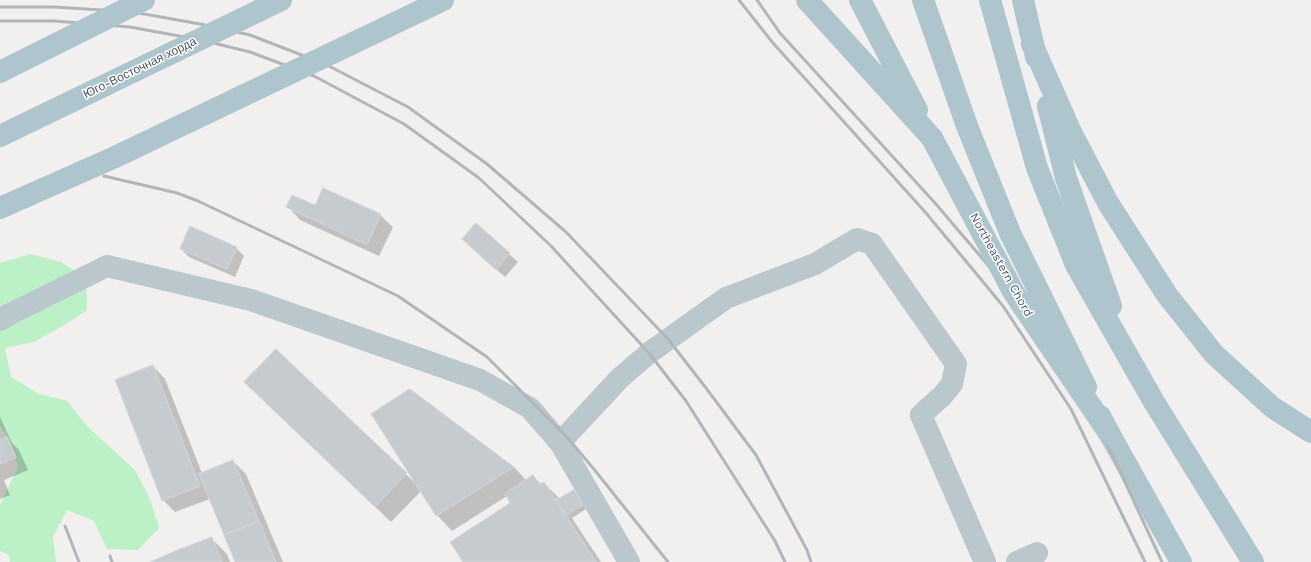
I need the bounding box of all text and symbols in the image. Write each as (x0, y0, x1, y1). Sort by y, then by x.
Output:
street label: Юго-Восточная хорда (81, 34, 199, 102)
street label: Northeastern Chord (966, 211, 1036, 319)

